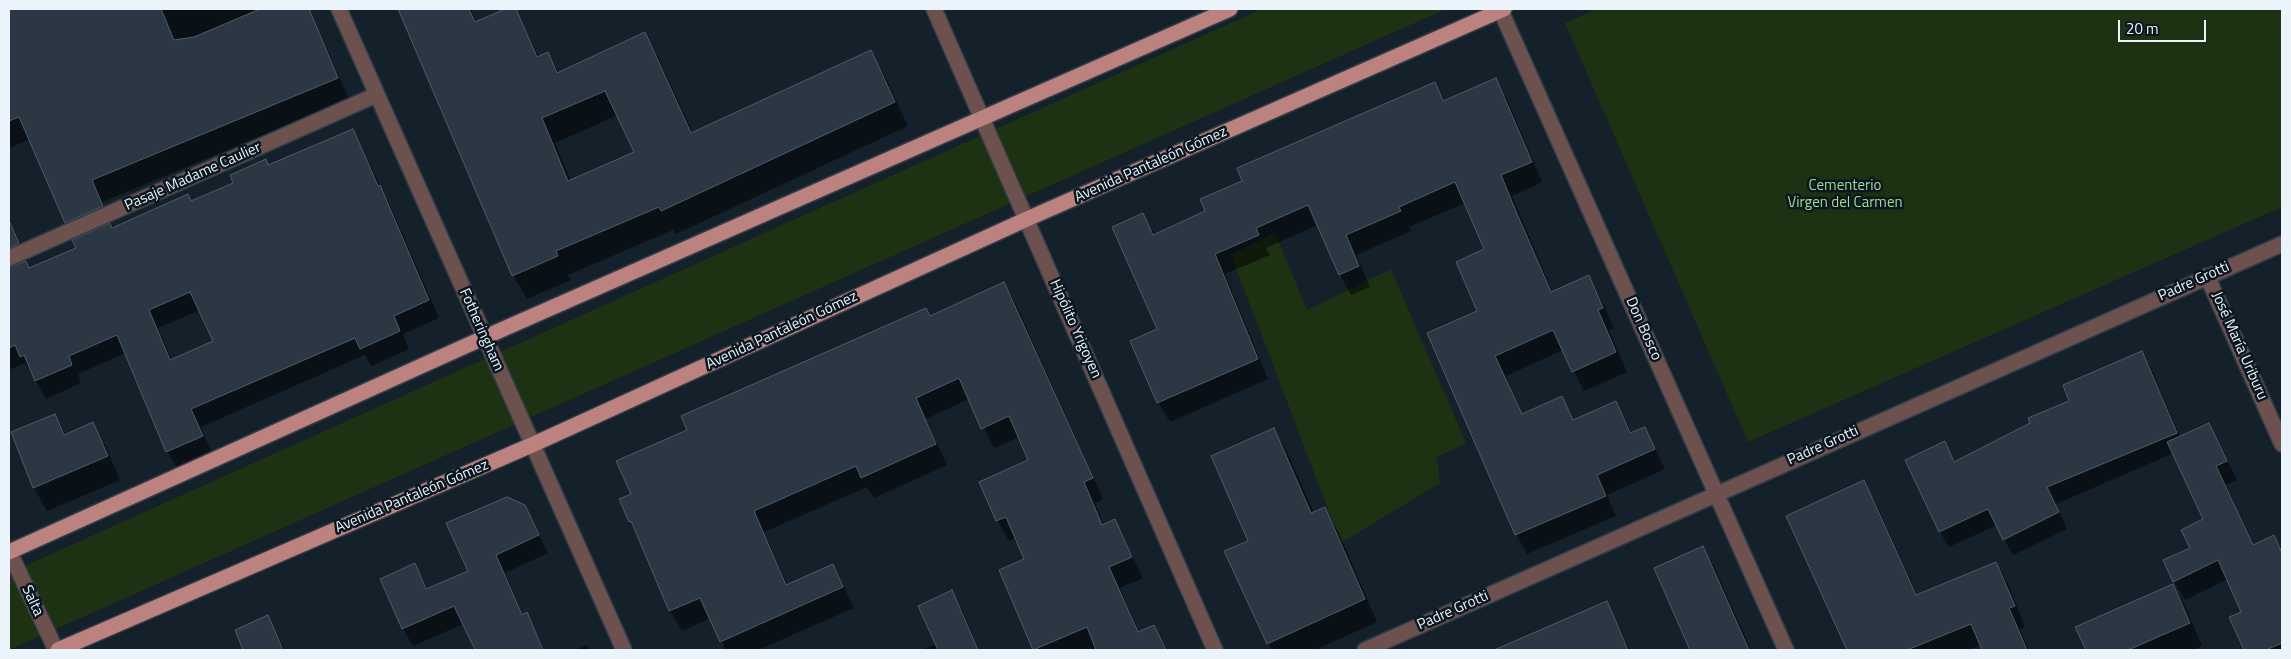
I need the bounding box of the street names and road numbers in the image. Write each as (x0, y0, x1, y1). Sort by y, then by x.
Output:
street label: Avenida Pantaleón Gómez (1072, 123, 1230, 207)
street label: Pasaje Madame Caulier (122, 139, 264, 215)
street label: Padre Grotti (2156, 258, 2232, 306)
street label: Hipólito Yrigoyen (1045, 277, 1105, 381)
street label: Fotheringham (455, 286, 507, 374)
street label: Avenida Pantaleón Gómez (703, 288, 861, 374)
street label: José María Uriburu (2207, 289, 2271, 403)
street label: Don Bosco (1621, 295, 1665, 363)
street label: Padre Grotti (1785, 422, 1861, 470)
street label: Avenida Pantaleón Gómez (333, 456, 491, 538)
street label: Salta (17, 583, 47, 619)
street label: Padre Grotti (1415, 587, 1491, 635)

